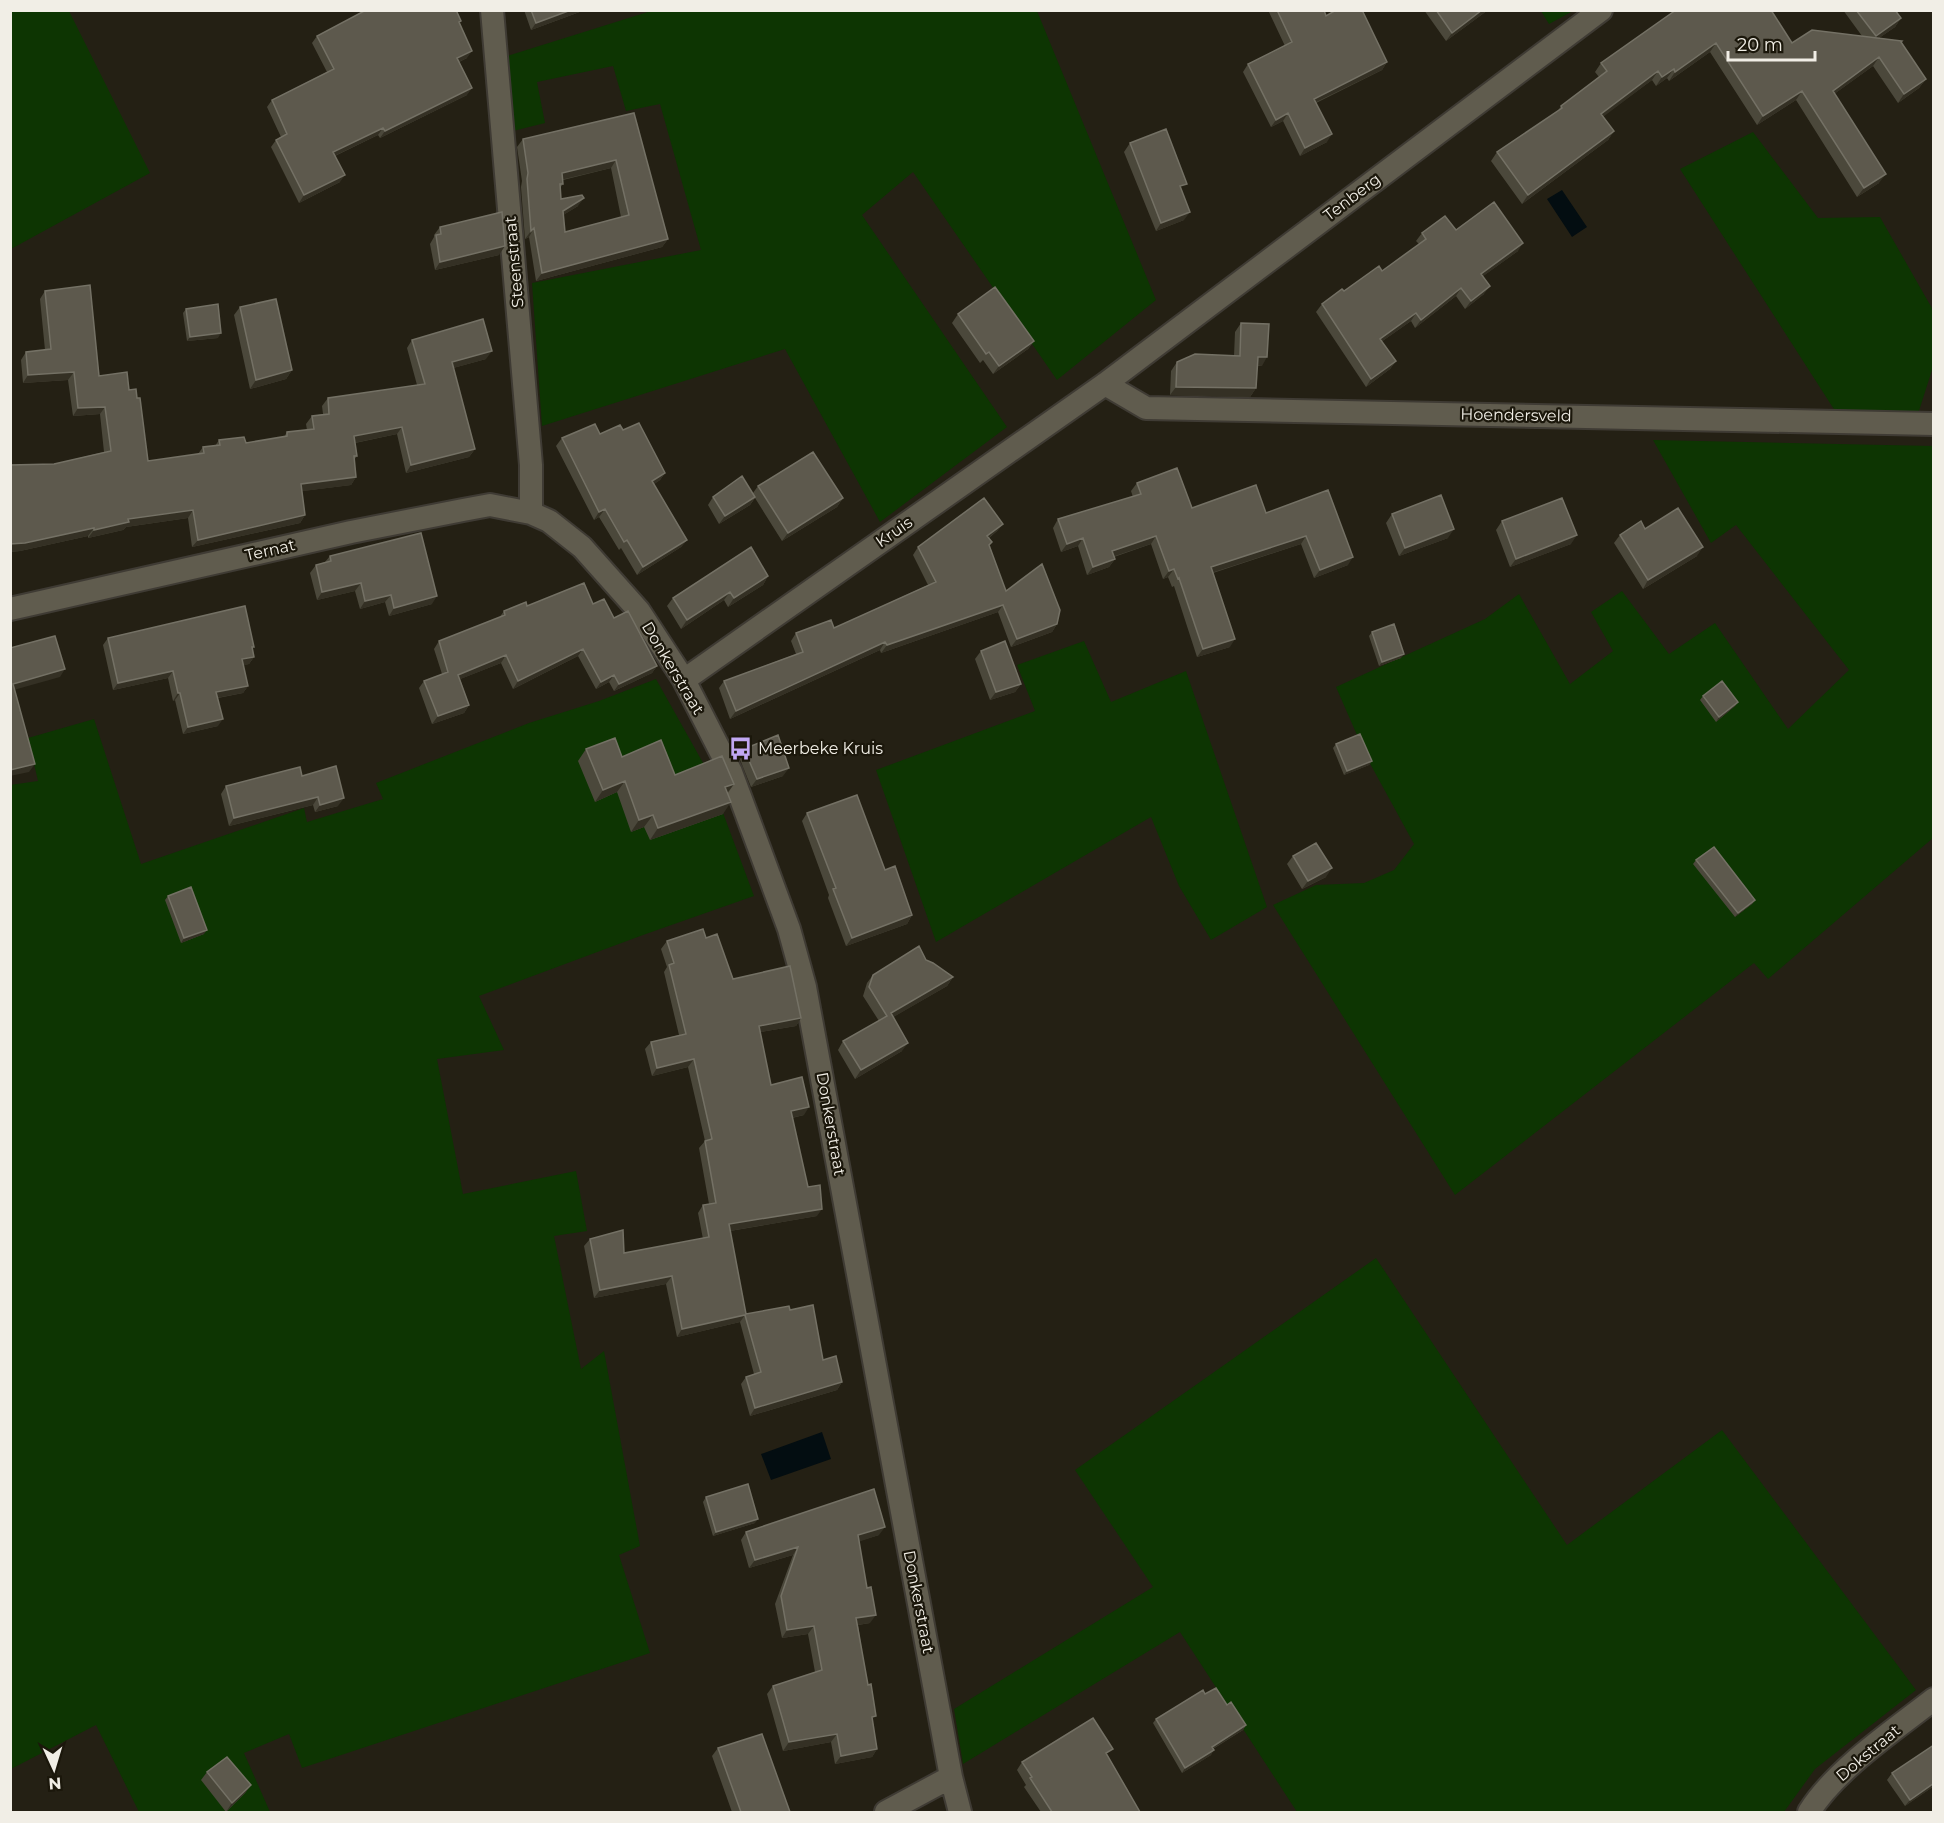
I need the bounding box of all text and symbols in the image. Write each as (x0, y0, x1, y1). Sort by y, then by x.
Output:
scale bar (1728, 24, 1815, 62)
text: 20 m (1737, 34, 1783, 56)
street label: Tenberg (1320, 169, 1384, 225)
street label: Steenstraat (500, 215, 527, 308)
street label: Hoendersveld (1460, 405, 1572, 425)
street label: Kruis (872, 512, 916, 551)
street label: Ternat (243, 535, 297, 565)
street label: Donkerstraat (638, 618, 708, 718)
bus stop icon: Meerbeke Kruis (727, 735, 753, 761)
place label: Meerbeke Kruis (758, 739, 883, 758)
street label: Donkerstraat (813, 1071, 850, 1178)
street label: Donkerstraat (900, 1549, 938, 1656)
street label: Dokstraat (1832, 1720, 1904, 1785)
north arrow (24, 1739, 84, 1799)
text: N (48, 1774, 62, 1793)

